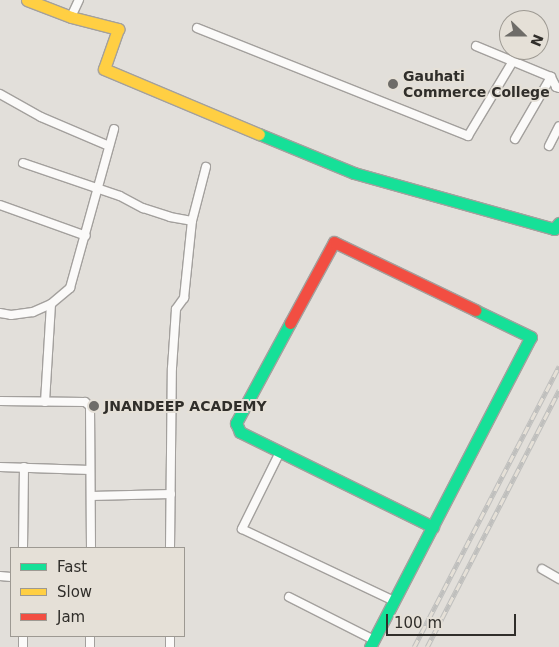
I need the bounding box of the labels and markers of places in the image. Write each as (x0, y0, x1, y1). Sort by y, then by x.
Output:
place label: Gauhati Commerce College (403, 68, 550, 100)
marker: Gauhati Commerce College (387, 78, 399, 90)
place label: JNANDEEP ACADEMY (104, 398, 267, 414)
marker: JNANDEEP ACADEMY (88, 400, 100, 412)

